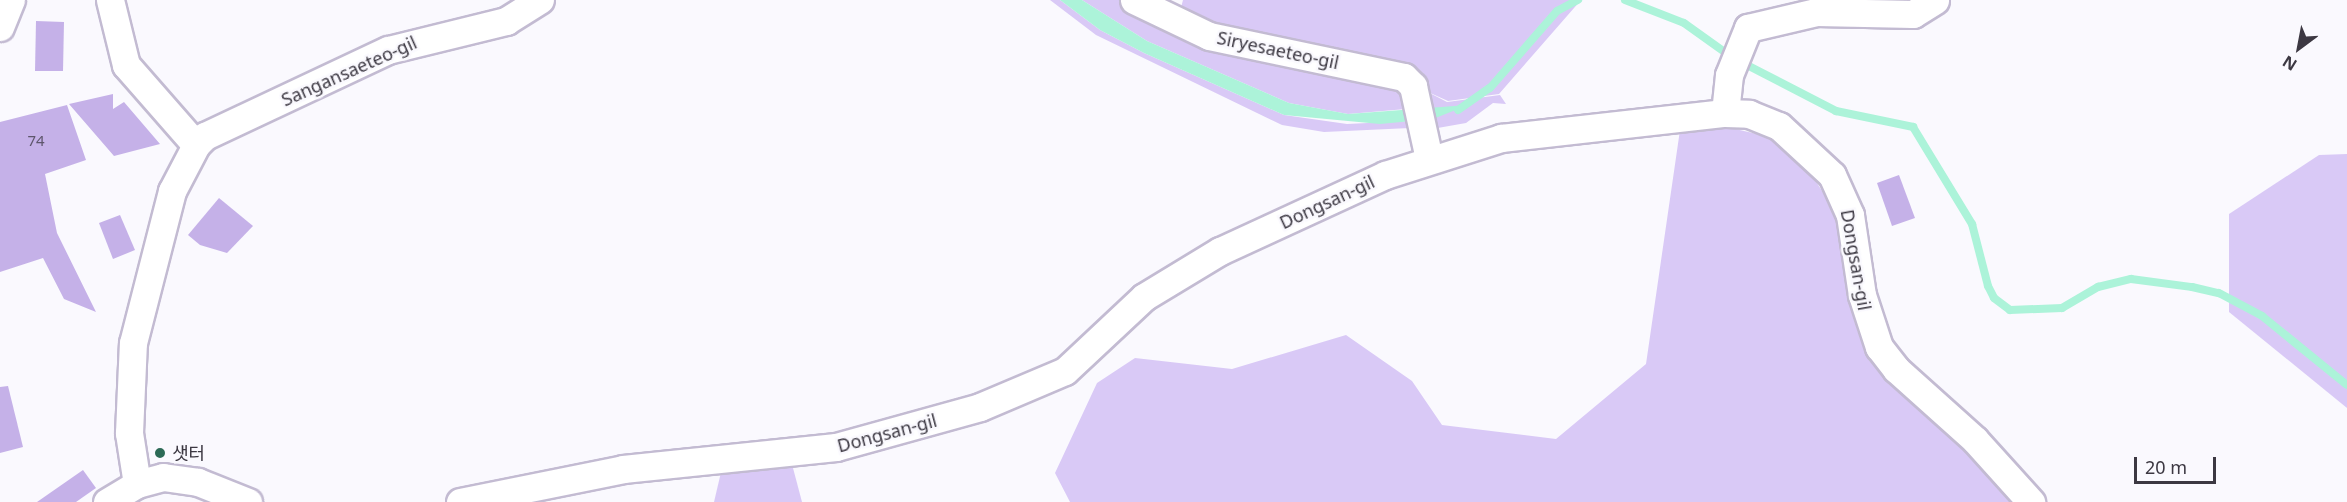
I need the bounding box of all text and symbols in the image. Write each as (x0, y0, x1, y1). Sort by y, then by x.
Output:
north arrow (2269, 18, 2329, 78)
street label: Siryesaeteo-gil (1215, 27, 1341, 73)
street label: Sangansaeteo-gil (278, 31, 420, 111)
text: N (2278, 50, 2301, 76)
house number: 74 (27, 132, 45, 150)
street label: Dongsan-gil (1276, 171, 1378, 233)
street label: Dongsan-gil (1836, 208, 1876, 312)
street label: Dongsan-gil (835, 409, 939, 457)
place label: 샛터 (172, 442, 205, 464)
scale bar (2137, 445, 2220, 483)
marker: 샛터 (153, 446, 167, 460)
text: 20 m (2145, 455, 2187, 479)

